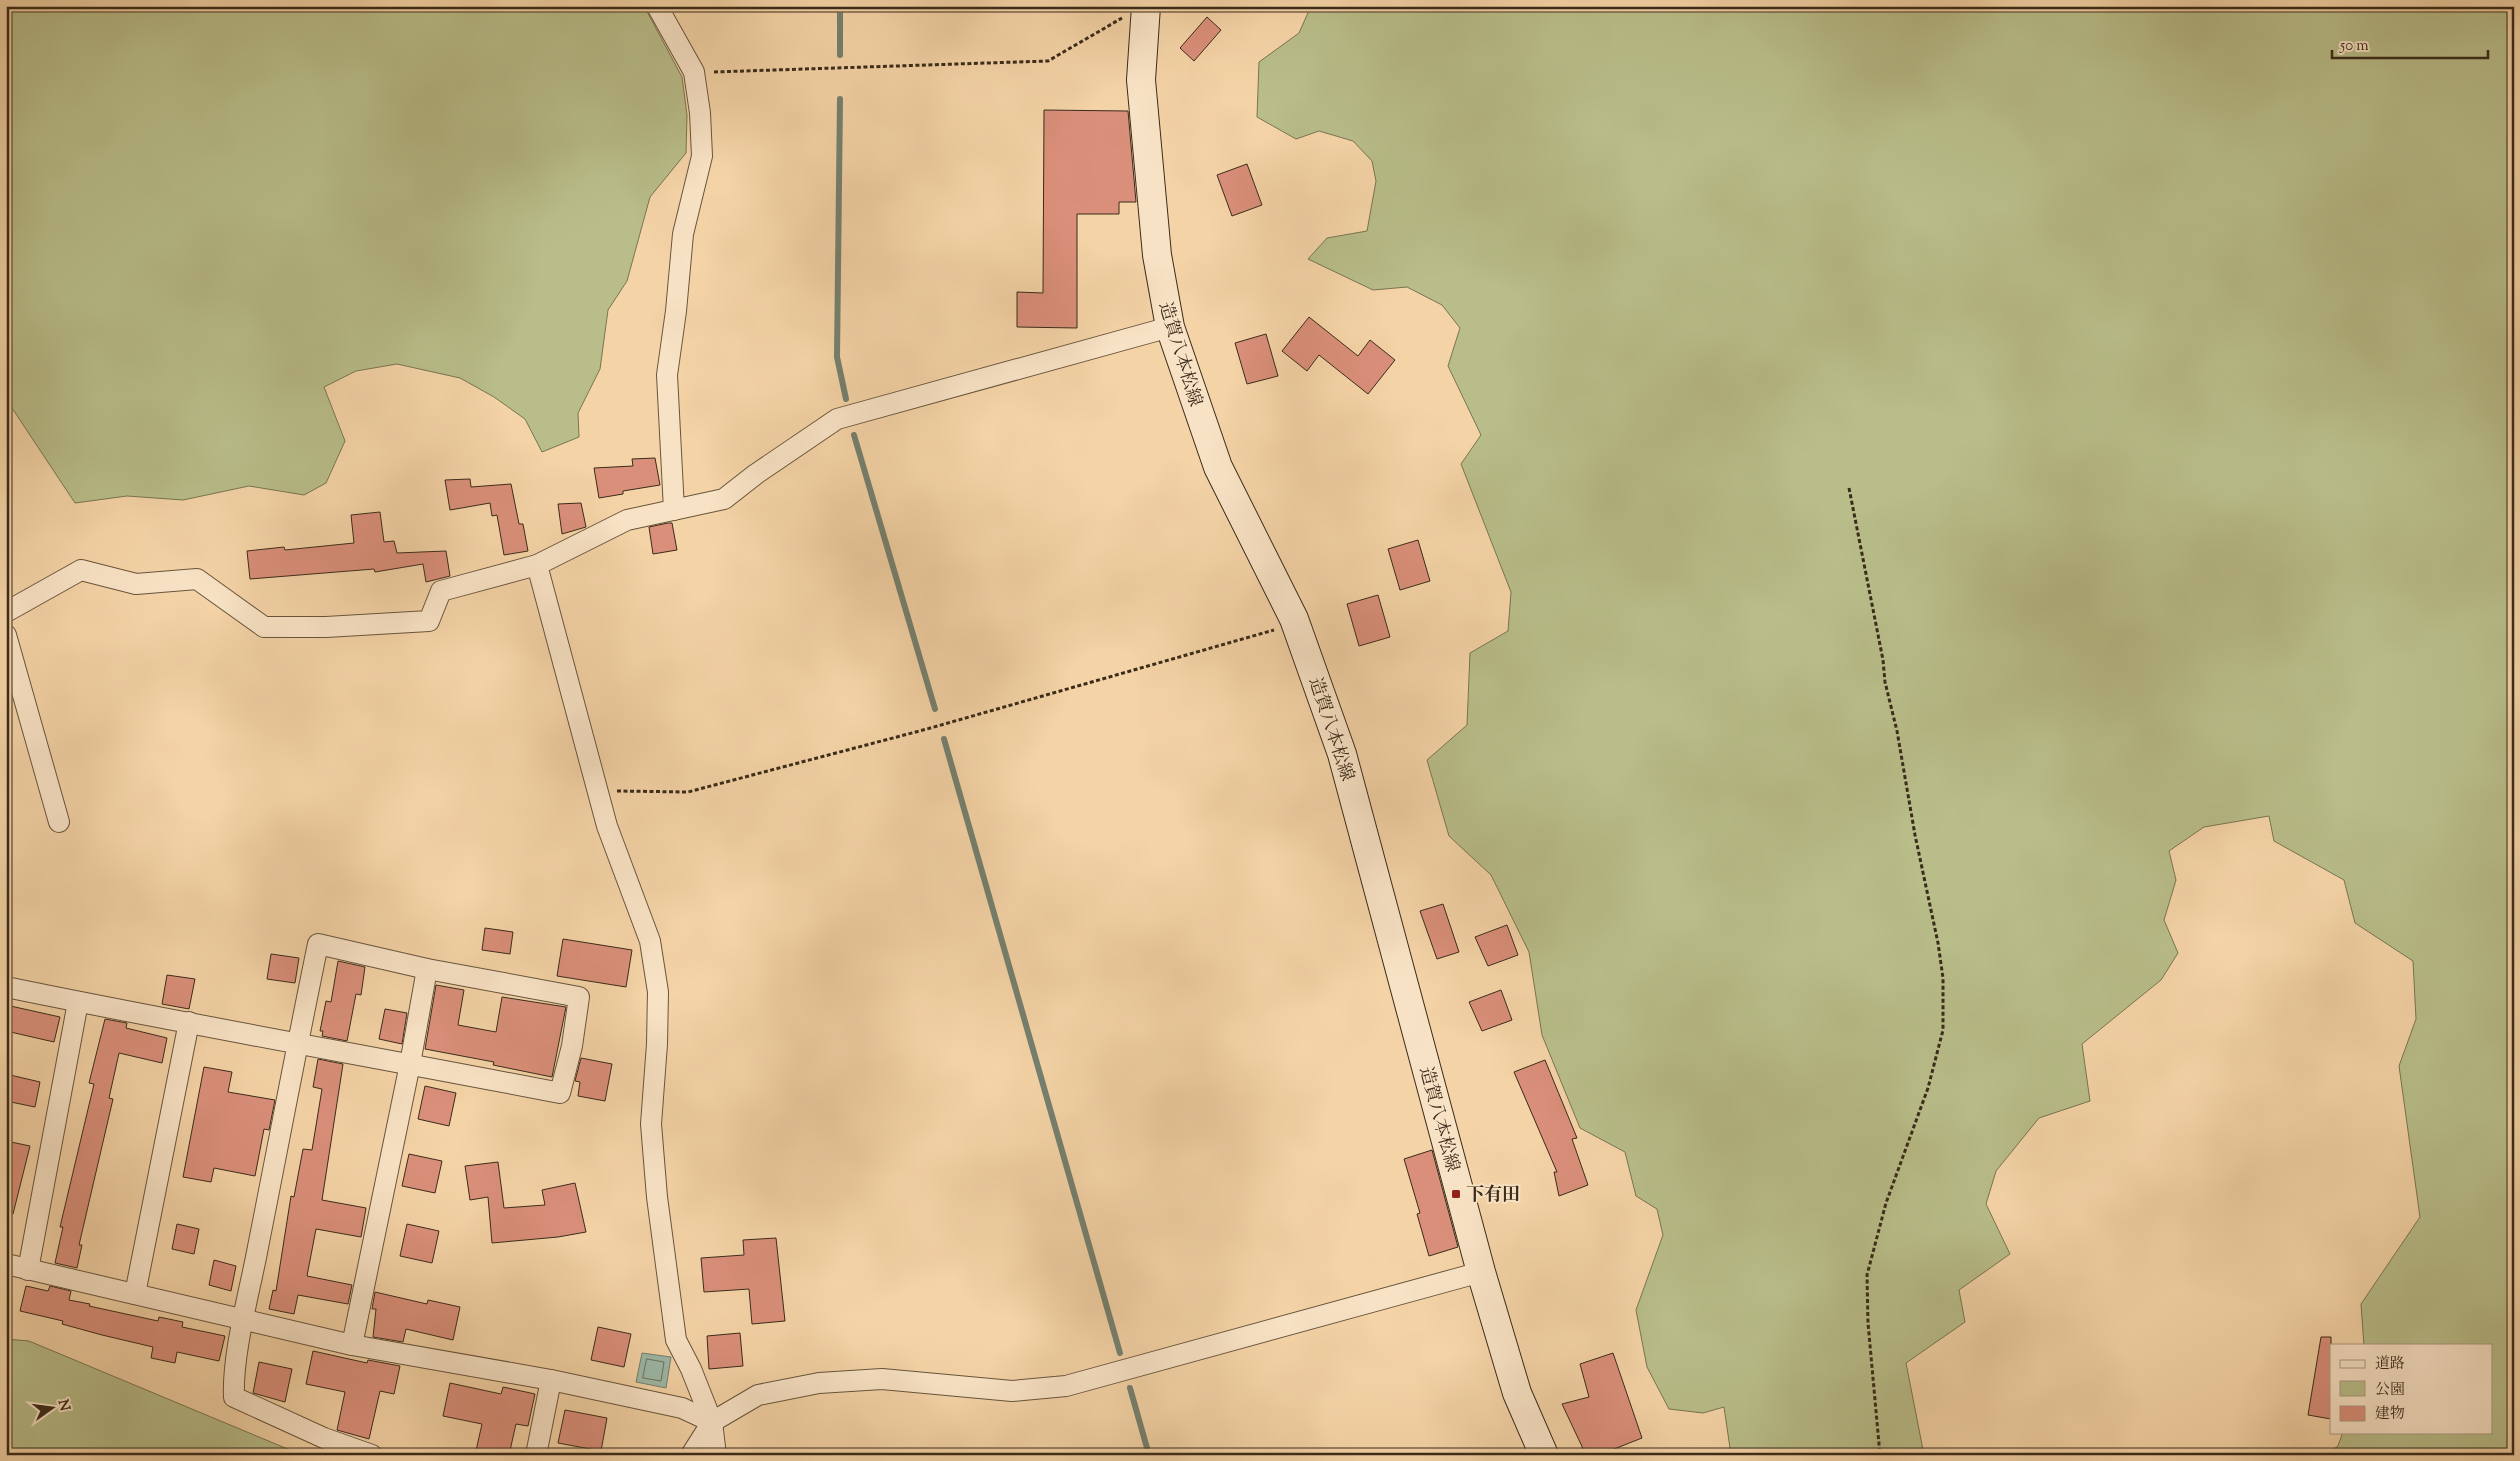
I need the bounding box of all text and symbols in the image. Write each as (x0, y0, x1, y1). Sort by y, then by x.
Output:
scale bar (2332, 28, 2489, 60)
text: 50 m (2339, 36, 2369, 57)
street label: 造賀八本松線 (1151, 299, 1207, 410)
street label: 造賀八本松線 (1301, 674, 1359, 785)
street label: 造賀八本松線 (1412, 1064, 1465, 1175)
place label: 下有田 (1466, 1183, 1520, 1209)
marker: 下有田 (1450, 1188, 1462, 1200)
legend (2330, 1344, 2492, 1434)
text: 道路 (2375, 1354, 2405, 1375)
text: 公園 (2375, 1380, 2405, 1401)
north arrow (28, 1384, 78, 1434)
text: N (52, 1397, 74, 1413)
text: 建物 (2375, 1404, 2405, 1425)

